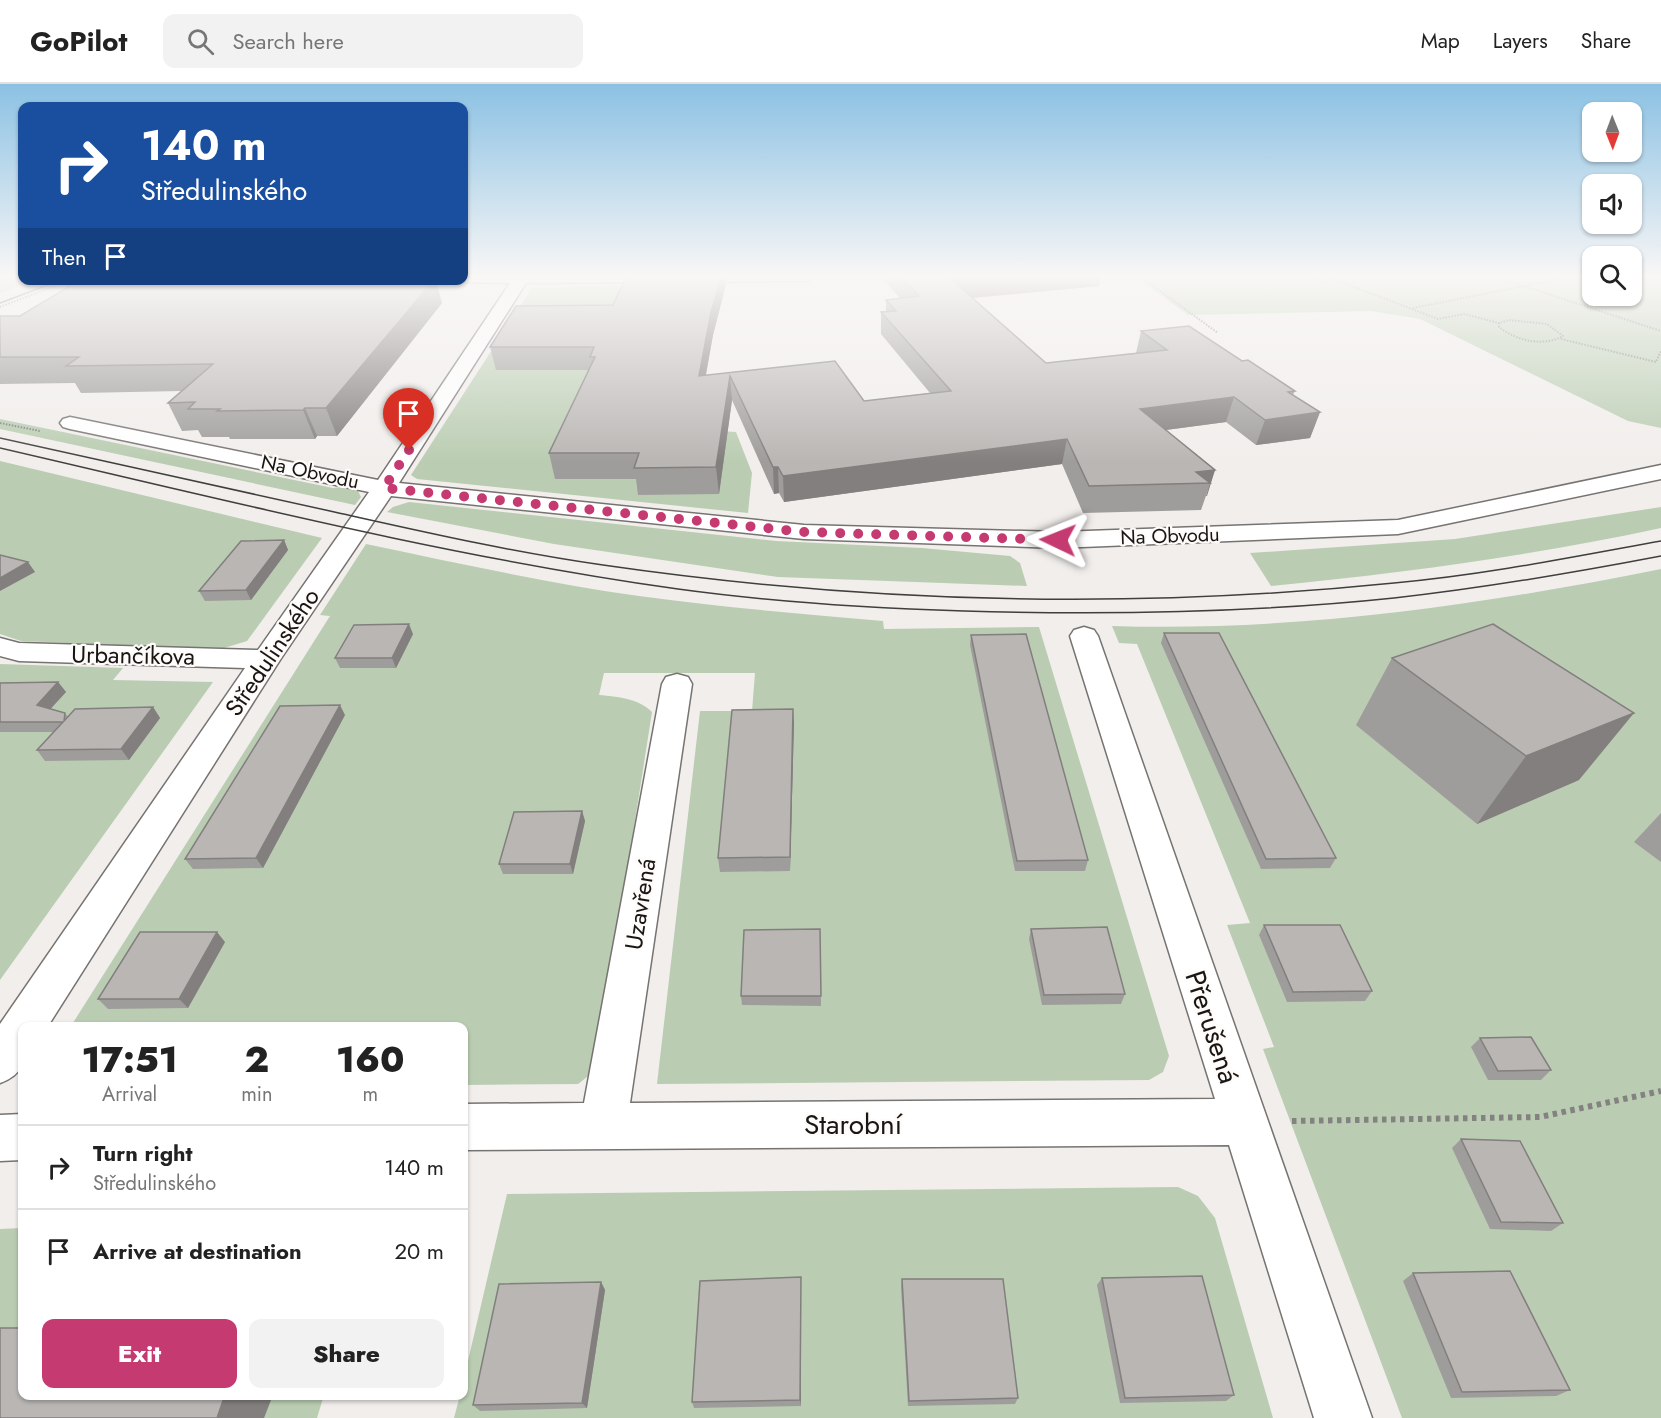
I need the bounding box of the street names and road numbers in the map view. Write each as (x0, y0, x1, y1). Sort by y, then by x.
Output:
street label: Na Obvodu (258, 447, 362, 497)
street label: Na Obvodu (1120, 520, 1220, 552)
street label: Středulinského (216, 581, 328, 723)
street label: Urbančíkova (71, 636, 195, 674)
street label: Uzavřená (615, 856, 665, 952)
street label: Přerušená (1174, 965, 1250, 1089)
street label: Starobní (804, 1104, 904, 1145)

